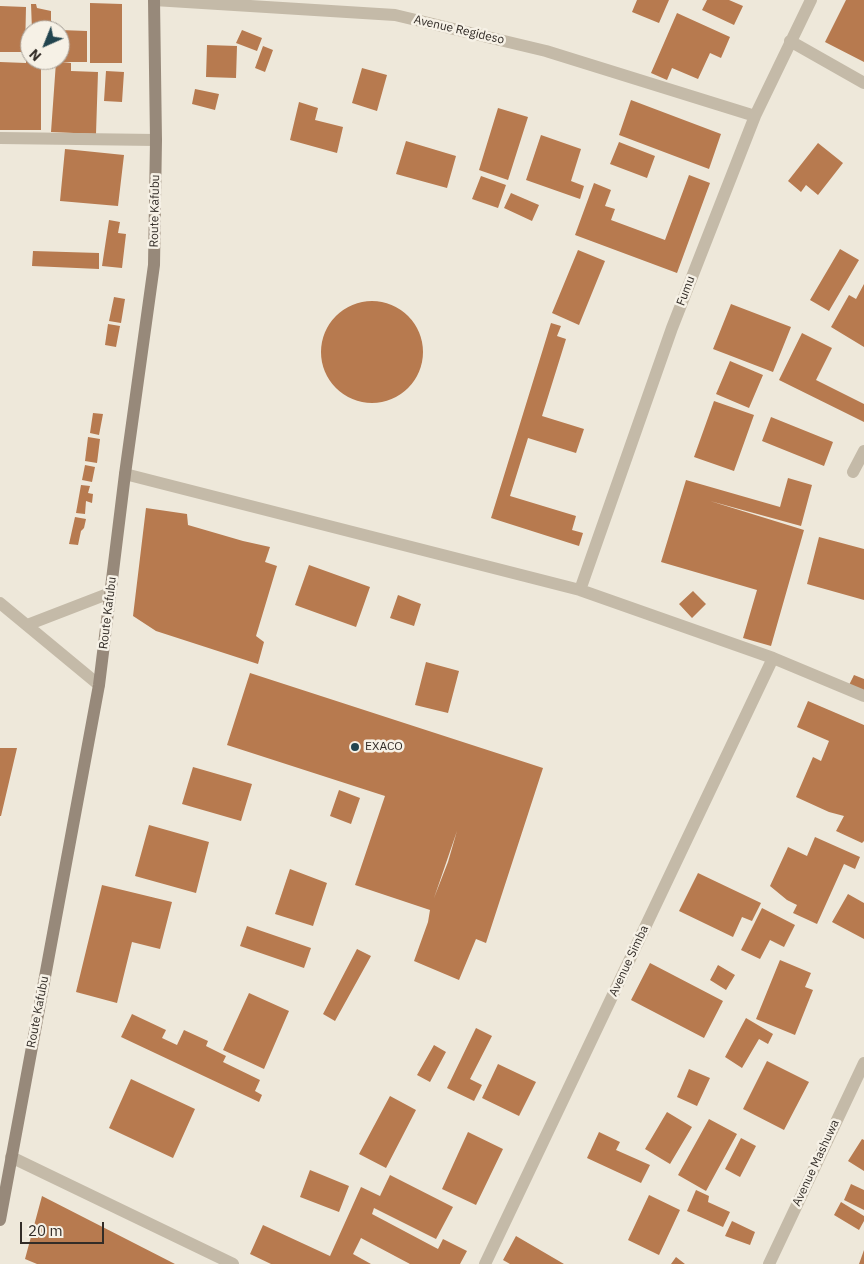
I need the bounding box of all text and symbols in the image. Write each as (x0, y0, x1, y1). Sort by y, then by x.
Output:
street label: Avenue Regideso (412, 13, 506, 47)
north arrow (20, 20, 70, 70)
text: N (25, 45, 45, 65)
street label: Route Kafubu (147, 174, 163, 248)
street label: Fumu (674, 274, 698, 308)
street label: Route Kafubu (96, 576, 120, 650)
place label: EXACO (365, 740, 403, 754)
marker: EXACO (349, 741, 361, 753)
street label: Avenue Simba (606, 923, 652, 999)
street label: Route Kafubu (24, 975, 52, 1049)
street label: Avenue Mashuwa (790, 1117, 842, 1209)
scale bar (22, 1212, 106, 1244)
text: 20 m (28, 1221, 63, 1240)

